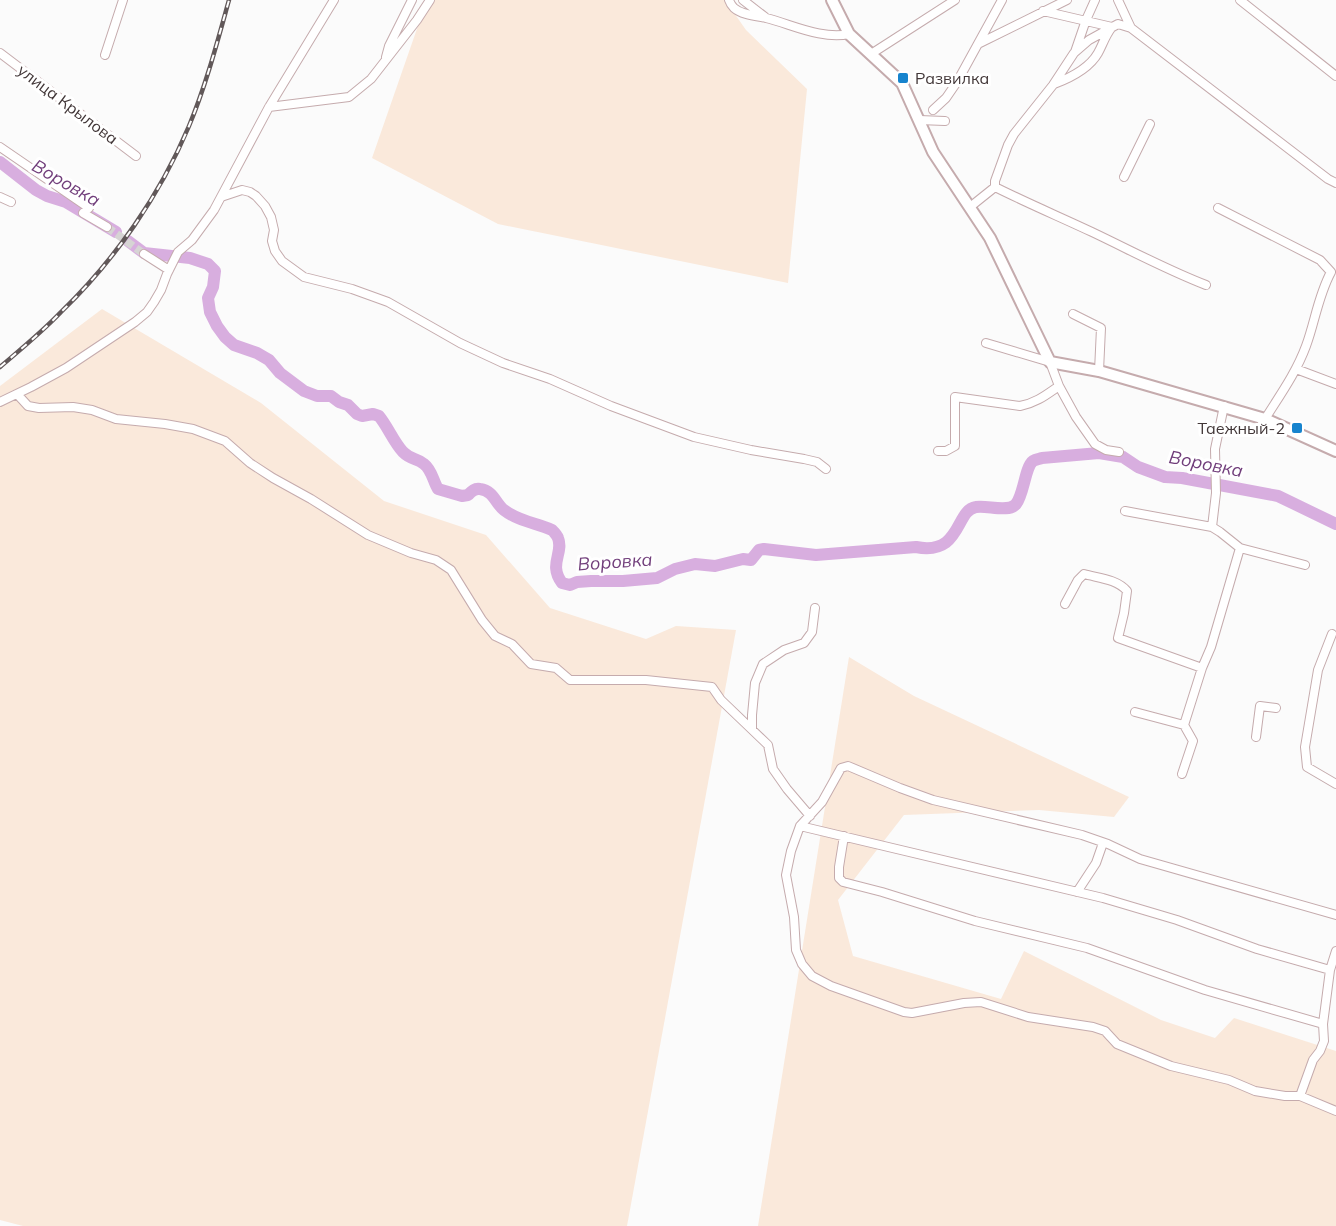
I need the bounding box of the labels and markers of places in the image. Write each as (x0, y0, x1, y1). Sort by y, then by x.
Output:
place label: Развилка (915, 68, 989, 88)
marker: Развилка (896, 71, 910, 85)
place label: Таежный-2 (1198, 418, 1285, 438)
marker: Таежный-2 (1290, 421, 1304, 435)

